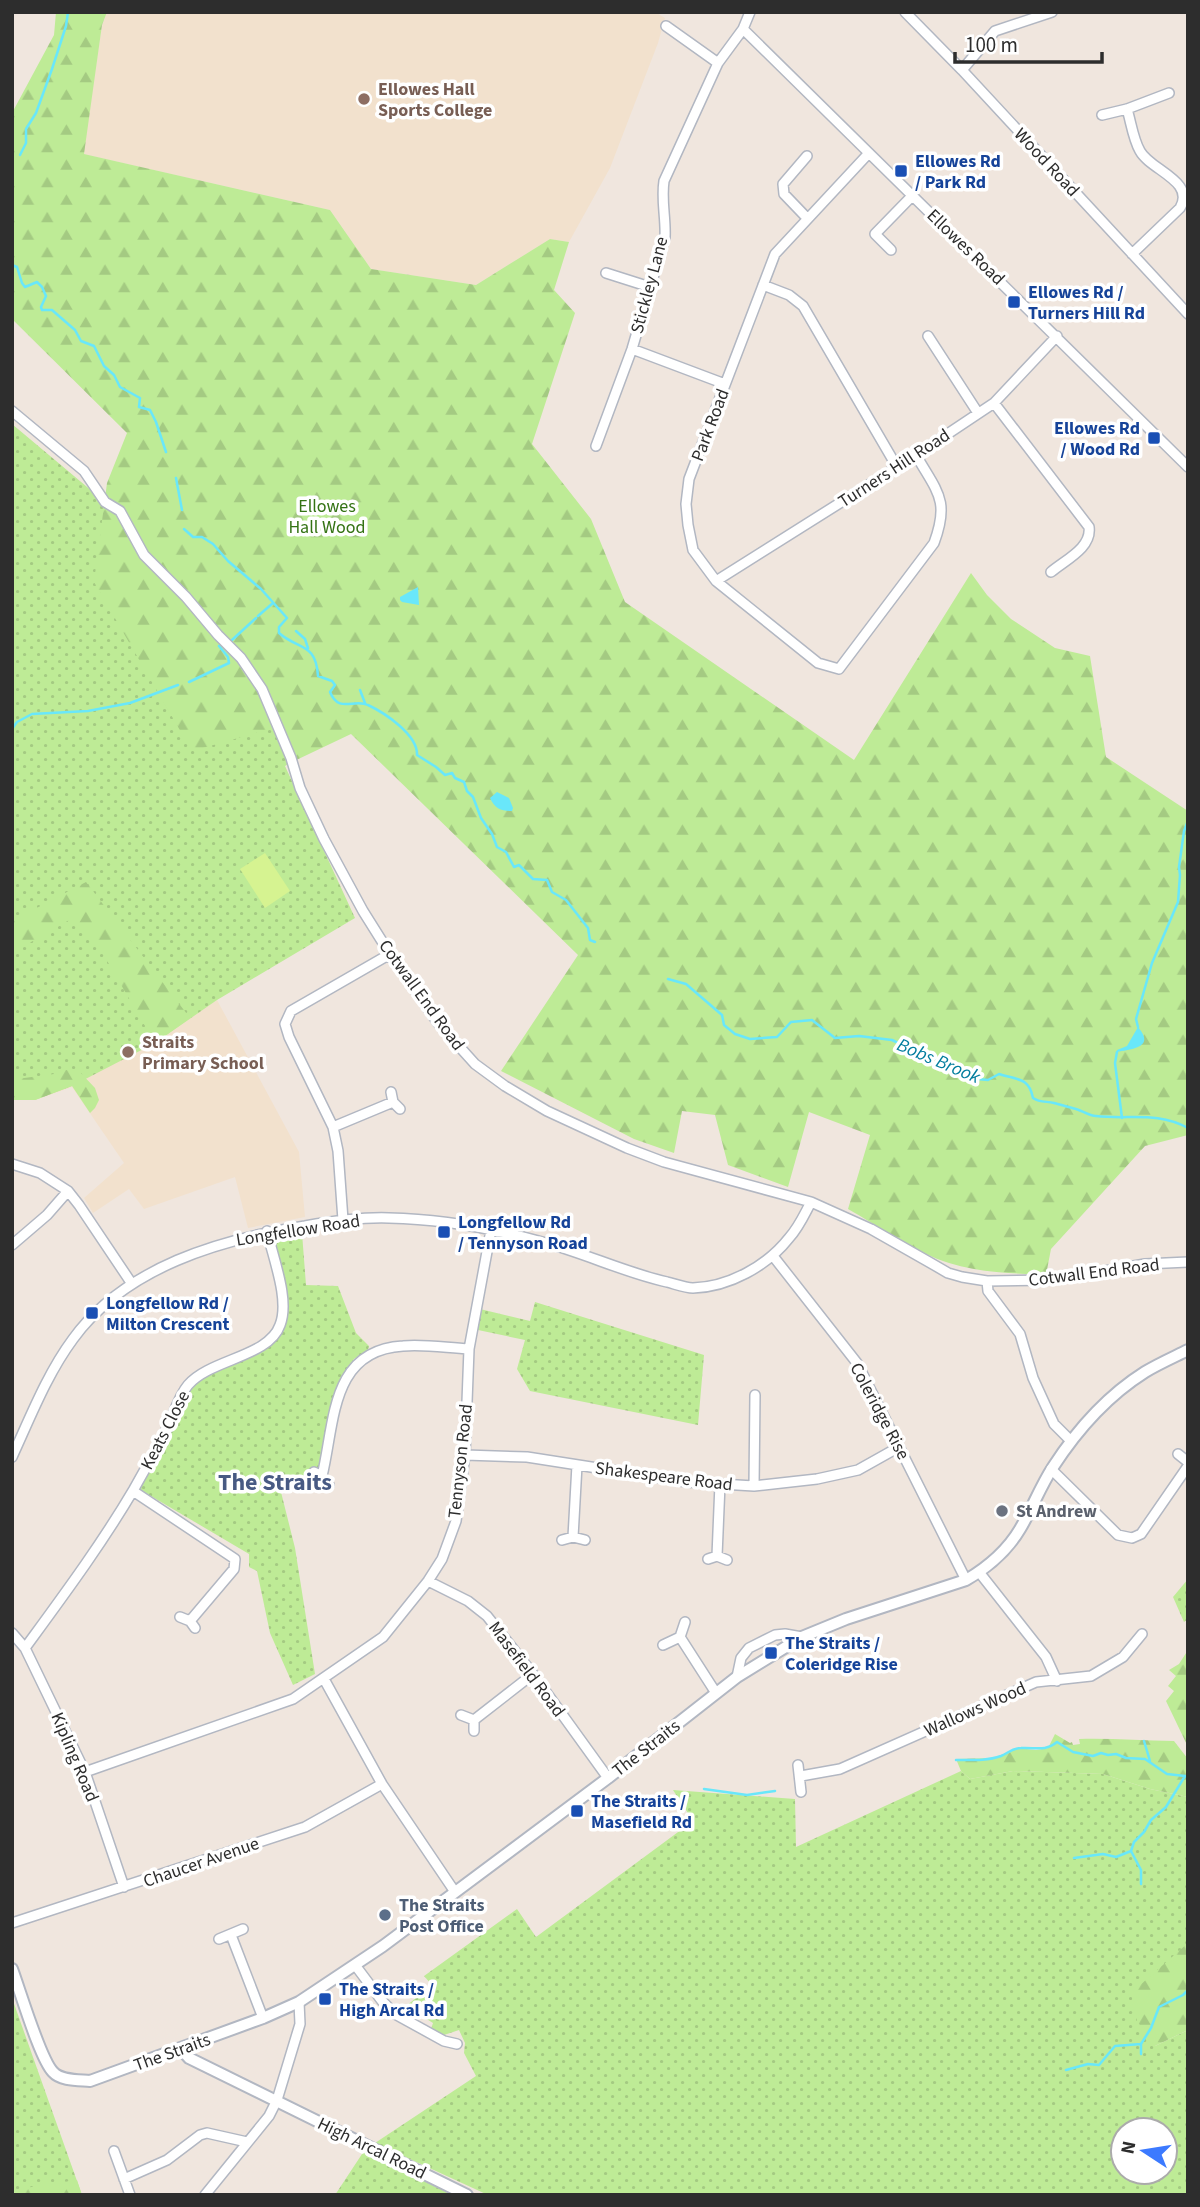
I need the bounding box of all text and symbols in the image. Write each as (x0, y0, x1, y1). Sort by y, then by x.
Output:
scale bar (955, 21, 1102, 65)
text: 100 m (965, 30, 1018, 60)
place label: Ellowes Hall Sports College (378, 77, 492, 123)
marker: Ellowes Hall Sports College (356, 91, 372, 107)
street label: Wood Road (1008, 122, 1085, 202)
place label: Ellowes Rd / Park Rd (915, 149, 1001, 195)
marker: Ellowes Rd / Park Rd (893, 163, 909, 179)
street label: Ellowes Road (921, 204, 1010, 291)
street label: Stickley Lane (625, 234, 674, 336)
place label: Ellowes Rd / Turners Hill Rd (1028, 280, 1145, 326)
marker: Ellowes Rd / Turners Hill Rd (1006, 294, 1022, 310)
street label: Park Road (685, 385, 736, 465)
place label: Ellowes Rd / Wood Rd (1054, 416, 1140, 462)
street label: Turners Hill Road (834, 423, 955, 514)
marker: Ellowes Rd / Wood Rd (1146, 430, 1162, 446)
park label: Ellowes Hall Wood (288, 494, 366, 540)
street label: Cotwall End Road (373, 935, 470, 1056)
place label: Straits Primary School (142, 1030, 264, 1076)
water label: Bobs Brook (893, 1032, 985, 1091)
marker: Straits Primary School (120, 1044, 136, 1060)
street label: Longfellow Road (234, 1208, 362, 1253)
place label: Longfellow Rd / Tennyson Road (458, 1210, 588, 1256)
marker: Longfellow Rd / Tennyson Road (436, 1224, 452, 1240)
street label: Cotwall End Road (1027, 1252, 1161, 1293)
place label: Longfellow Rd / Milton Crescent (106, 1291, 230, 1337)
marker: Longfellow Rd / Milton Crescent (84, 1305, 100, 1321)
street label: Coleridge Rise (843, 1358, 916, 1464)
street label: Keats Close (135, 1386, 196, 1474)
street label: Tennyson Road (442, 1403, 479, 1519)
street label: Shakespeare Road (594, 1456, 734, 1497)
district label: The Straits (218, 1465, 332, 1500)
place label: St Andrew (1016, 1499, 1097, 1524)
marker: St Andrew (994, 1503, 1010, 1519)
street label: Masefield Road (482, 1616, 571, 1722)
place label: The Straits / Coleridge Rise (785, 1631, 898, 1677)
marker: The Straits / Coleridge Rise (763, 1645, 779, 1661)
street label: Wallows Wood (920, 1676, 1030, 1743)
street label: Kipling Road (44, 1709, 105, 1806)
street label: The Straits (607, 1714, 686, 1783)
place label: The Straits / Masefield Rd (591, 1789, 692, 1835)
marker: The Straits / Masefield Rd (569, 1803, 585, 1819)
street label: Chaucer Avenue (140, 1831, 263, 1894)
place label: The Straits Post Office (399, 1893, 484, 1939)
marker: The Straits Post Office (377, 1907, 393, 1923)
place label: The Straits / High Arcal Rd (339, 1977, 445, 2023)
marker: The Straits / High Arcal Rd (317, 1991, 333, 2007)
street label: The Straits (130, 2027, 214, 2078)
street label: High Arcal Road (313, 2111, 430, 2186)
north arrow (1109, 2116, 1179, 2186)
text: N (1114, 2139, 1143, 2157)

